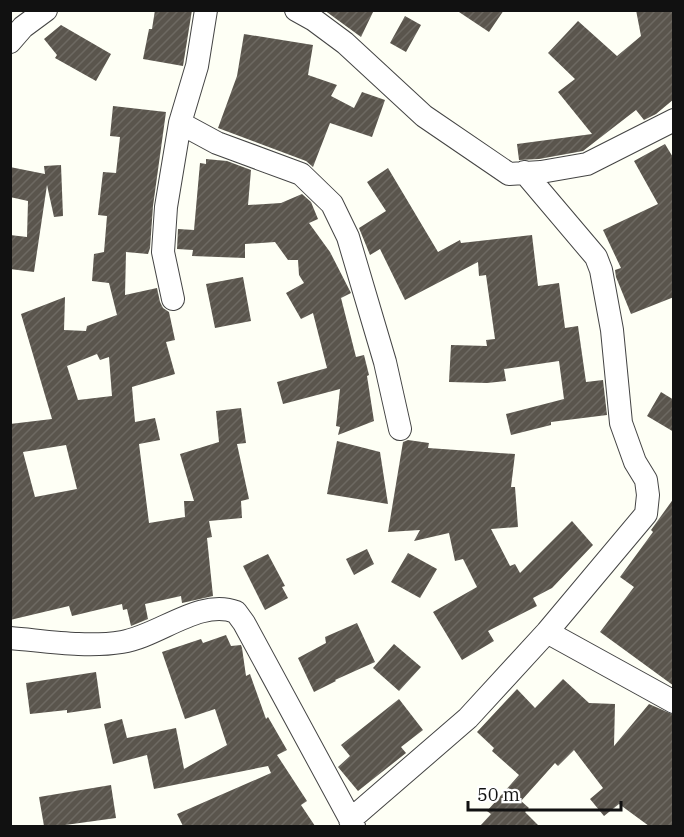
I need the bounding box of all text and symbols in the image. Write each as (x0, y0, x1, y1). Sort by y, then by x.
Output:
scale bar (468, 774, 621, 812)
text: 50 m (477, 783, 520, 806)

